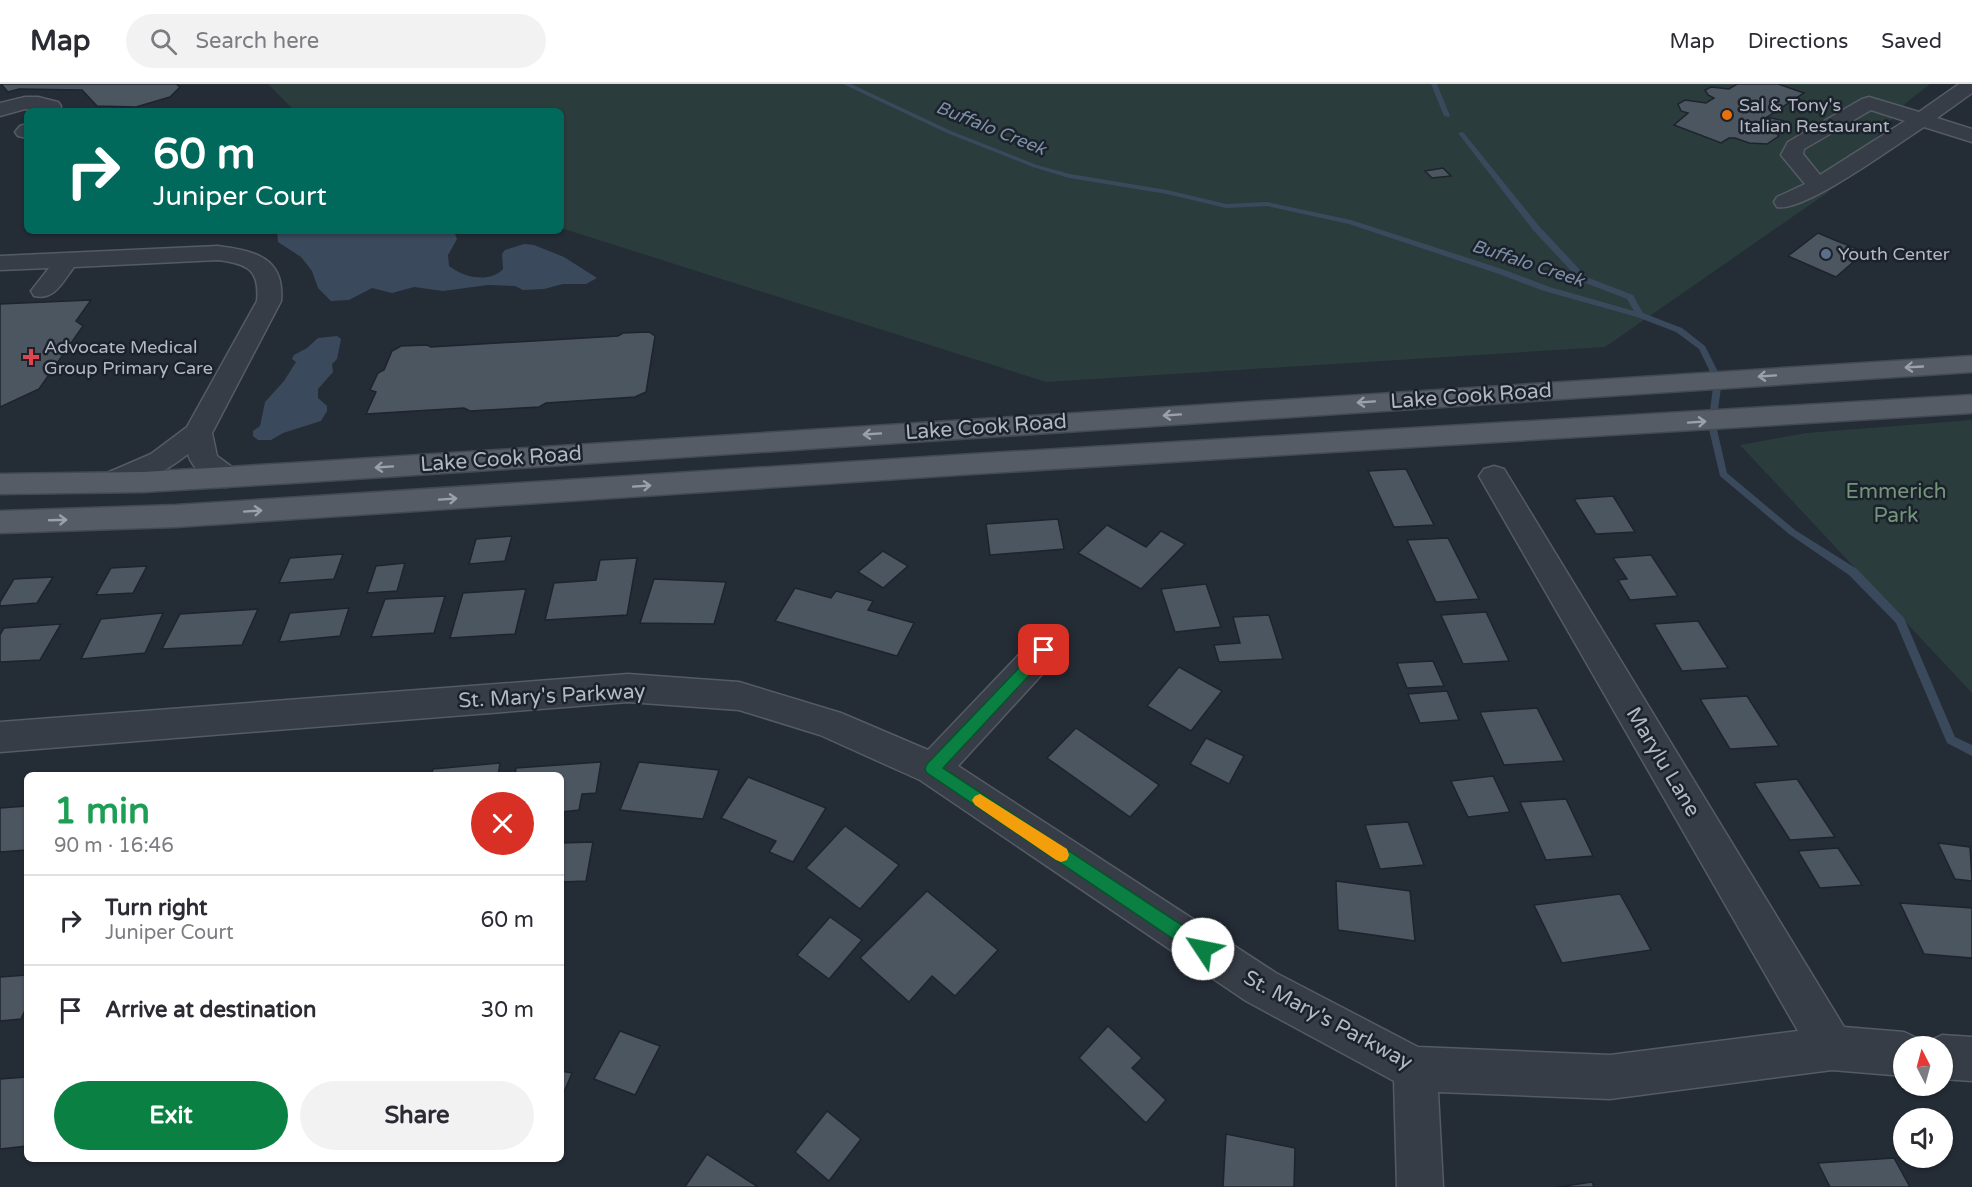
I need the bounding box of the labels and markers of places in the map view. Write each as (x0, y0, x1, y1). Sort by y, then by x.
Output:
place label: Sal & Tony's Italian Restaurant (1739, 94, 1890, 137)
marker: Sal & Tony's Italian Restaurant (1720, 108, 1734, 122)
place label: Youth Center (1838, 243, 1950, 265)
marker: Youth Center (1819, 247, 1833, 261)
place label: Advocate Medical Group Primary Care (44, 336, 213, 379)
marker: Advocate Medical Group Primary Care (22, 348, 40, 366)
pin (1018, 624, 1069, 675)

